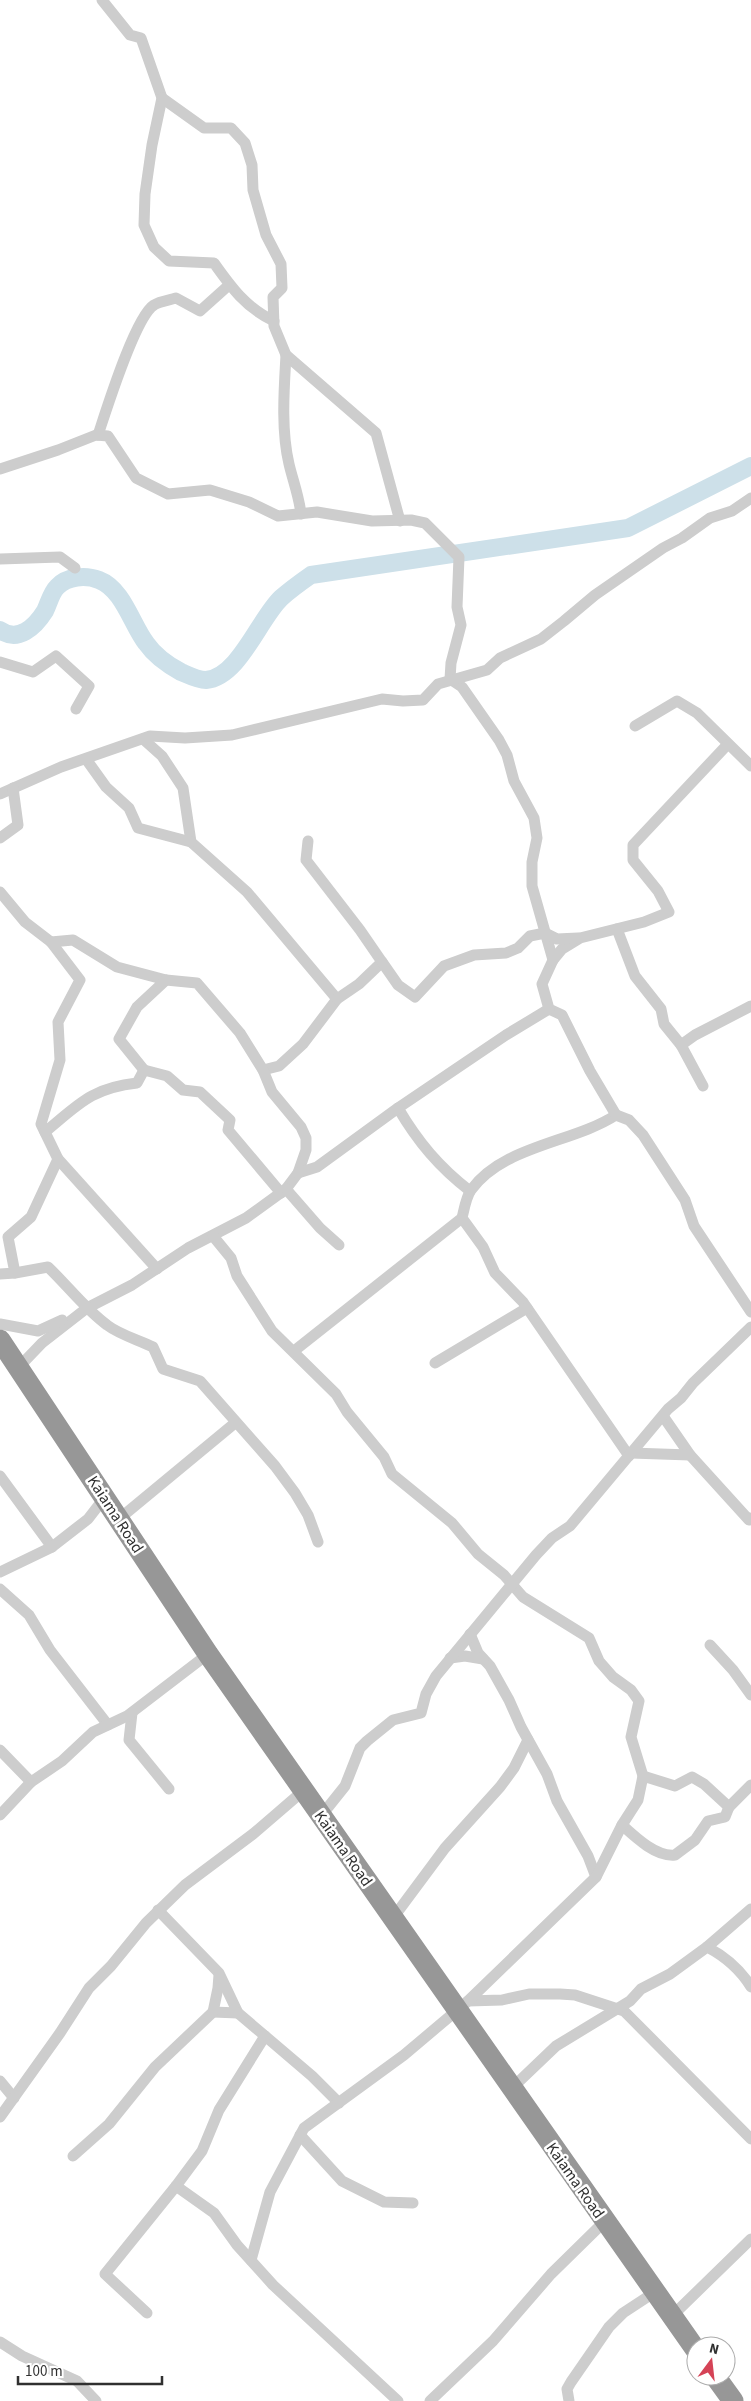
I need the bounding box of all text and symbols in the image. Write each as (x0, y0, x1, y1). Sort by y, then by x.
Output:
street label: Kaiama Road (82, 1472, 148, 1558)
street label: Kaiama Road (309, 1806, 377, 1891)
street label: Kaiama Road (541, 2138, 609, 2223)
north arrow (686, 2336, 736, 2386)
text: N (707, 2339, 721, 2360)
scale bar (18, 2354, 161, 2386)
text: 100 m (25, 2361, 63, 2382)

